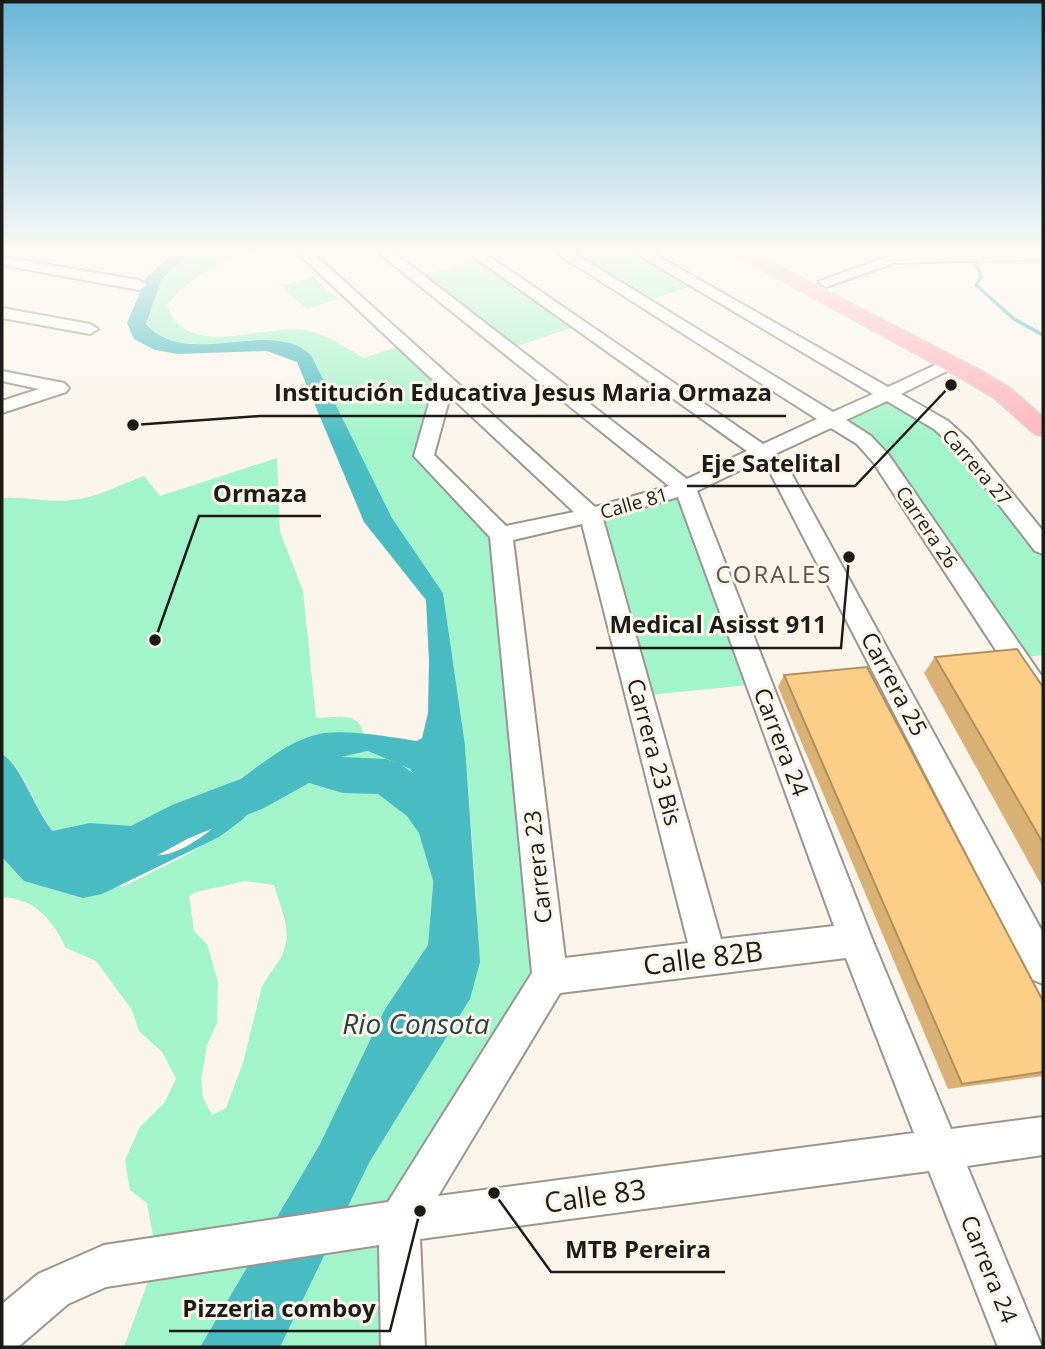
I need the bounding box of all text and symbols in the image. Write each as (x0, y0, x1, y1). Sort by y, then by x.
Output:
callout: Institución Educativa Jesus Maria Ormaza (260, 371, 786, 416)
text: Institución Educativa Jesus Maria Ormaza (274, 375, 772, 408)
street label: Carrera 27 (936, 423, 1018, 511)
callout: Eje Satelital (687, 441, 855, 486)
text: Eje Satelital (701, 446, 841, 479)
callout: Ormaza (199, 471, 321, 516)
text: Ormaza (213, 476, 307, 509)
street label: Calle 81 (597, 481, 671, 525)
street label: Carrera 26 (890, 481, 964, 573)
district label: CORALES (716, 557, 832, 590)
callout: Medical Asisst 911 (596, 603, 841, 648)
text: Medical Asisst 911 (609, 607, 827, 640)
street label: Carrera 25 (854, 626, 936, 741)
street label: Carrera 23 Bis (620, 675, 690, 829)
street label: Carrera 24 (747, 683, 817, 800)
street label: Carrera 23 (515, 809, 559, 925)
street label: Calle 82B (641, 931, 765, 983)
water label: Rio Consota (342, 1004, 490, 1042)
street label: Calle 83 (542, 1169, 648, 1221)
street label: Carrera 24 (954, 1210, 1026, 1327)
callout: MTB Pereira (551, 1227, 725, 1272)
text: MTB Pereira (565, 1232, 711, 1265)
callout: Pizzeria comboy (169, 1286, 390, 1331)
text: Pizzeria comboy (182, 1291, 376, 1324)

